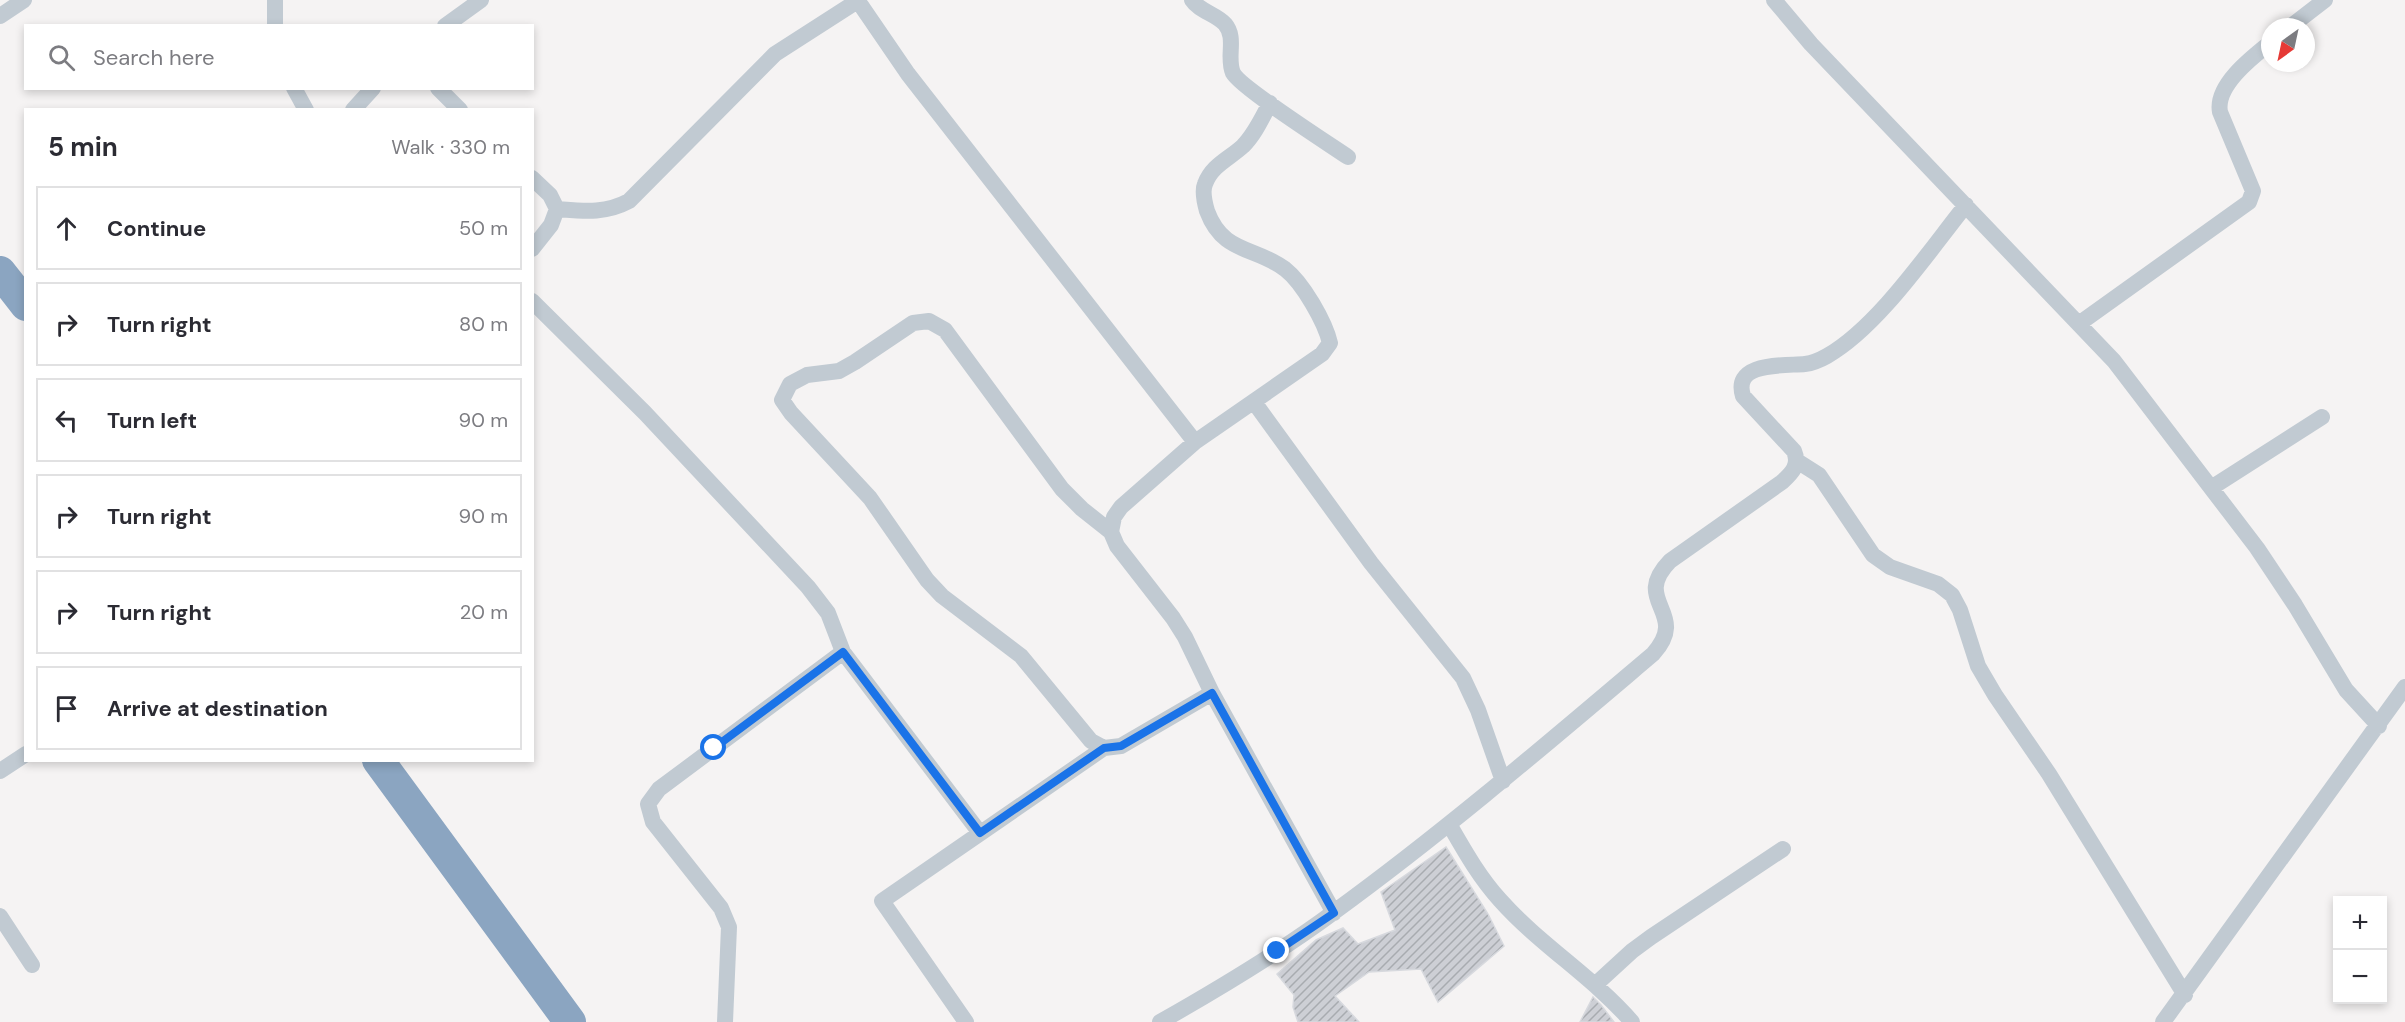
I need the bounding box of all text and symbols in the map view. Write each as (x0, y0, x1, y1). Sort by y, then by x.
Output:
north arrow (2261, 18, 2315, 72)
search box (24, 24, 534, 90)
icon: search (45, 41, 78, 74)
text: Search here (93, 43, 214, 72)
text: 5 min (48, 130, 118, 164)
text: Walk · 330 m (391, 134, 510, 160)
icon: ahead (50, 212, 83, 245)
text: Continue (107, 214, 206, 243)
text: 50 m (459, 215, 508, 241)
icon: right (50, 308, 83, 341)
text: Turn right (107, 310, 212, 339)
text: 80 m (459, 311, 508, 337)
icon: left (50, 404, 83, 437)
text: Turn left (107, 406, 197, 435)
text: 90 m (459, 407, 508, 433)
icon: right (50, 500, 83, 533)
text: Turn right (107, 502, 212, 531)
text: 90 m (459, 503, 508, 529)
icon: right (50, 596, 83, 629)
text: Turn right (107, 598, 212, 627)
text: 20 m (460, 599, 508, 625)
icon: arrive (50, 692, 83, 725)
text: Arrive at destination (107, 694, 328, 723)
route start (700, 734, 726, 760)
map controls (2333, 896, 2387, 1004)
button: + (2333, 896, 2387, 950)
route end (1263, 937, 1289, 963)
button: − (2333, 950, 2387, 1004)

